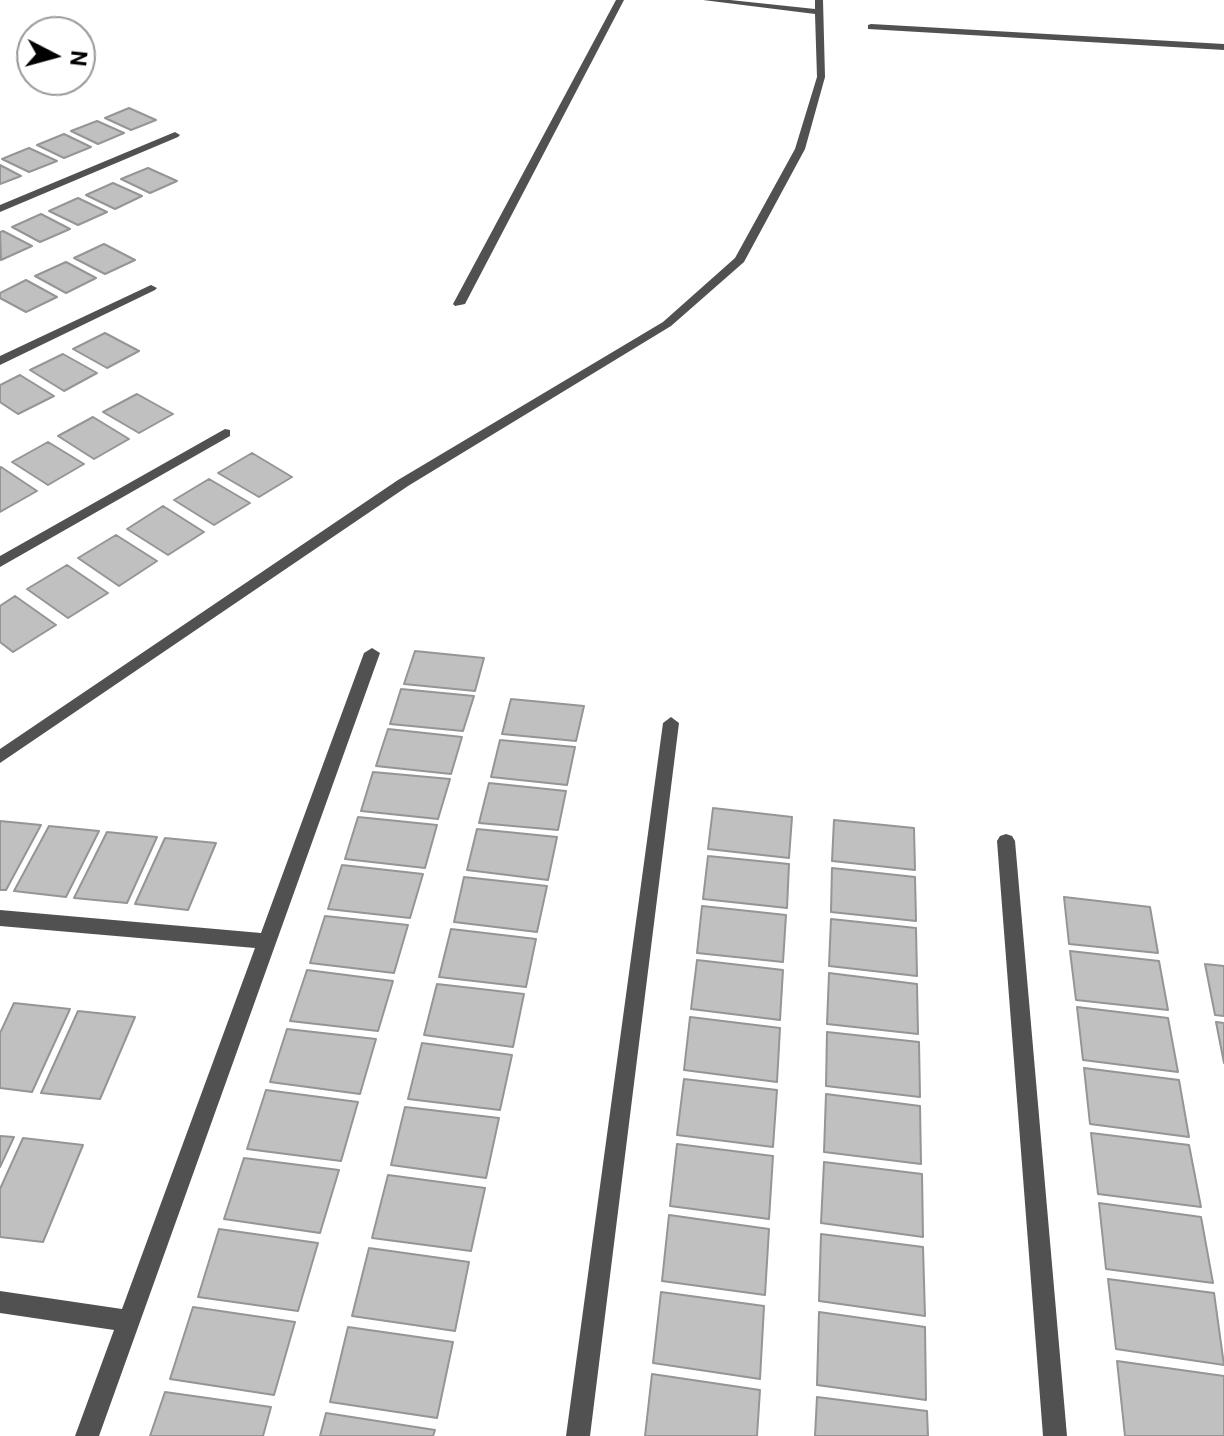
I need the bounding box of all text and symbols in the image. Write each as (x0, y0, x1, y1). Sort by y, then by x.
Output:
north arrow (16, 16, 96, 96)
text: N (65, 49, 92, 67)

